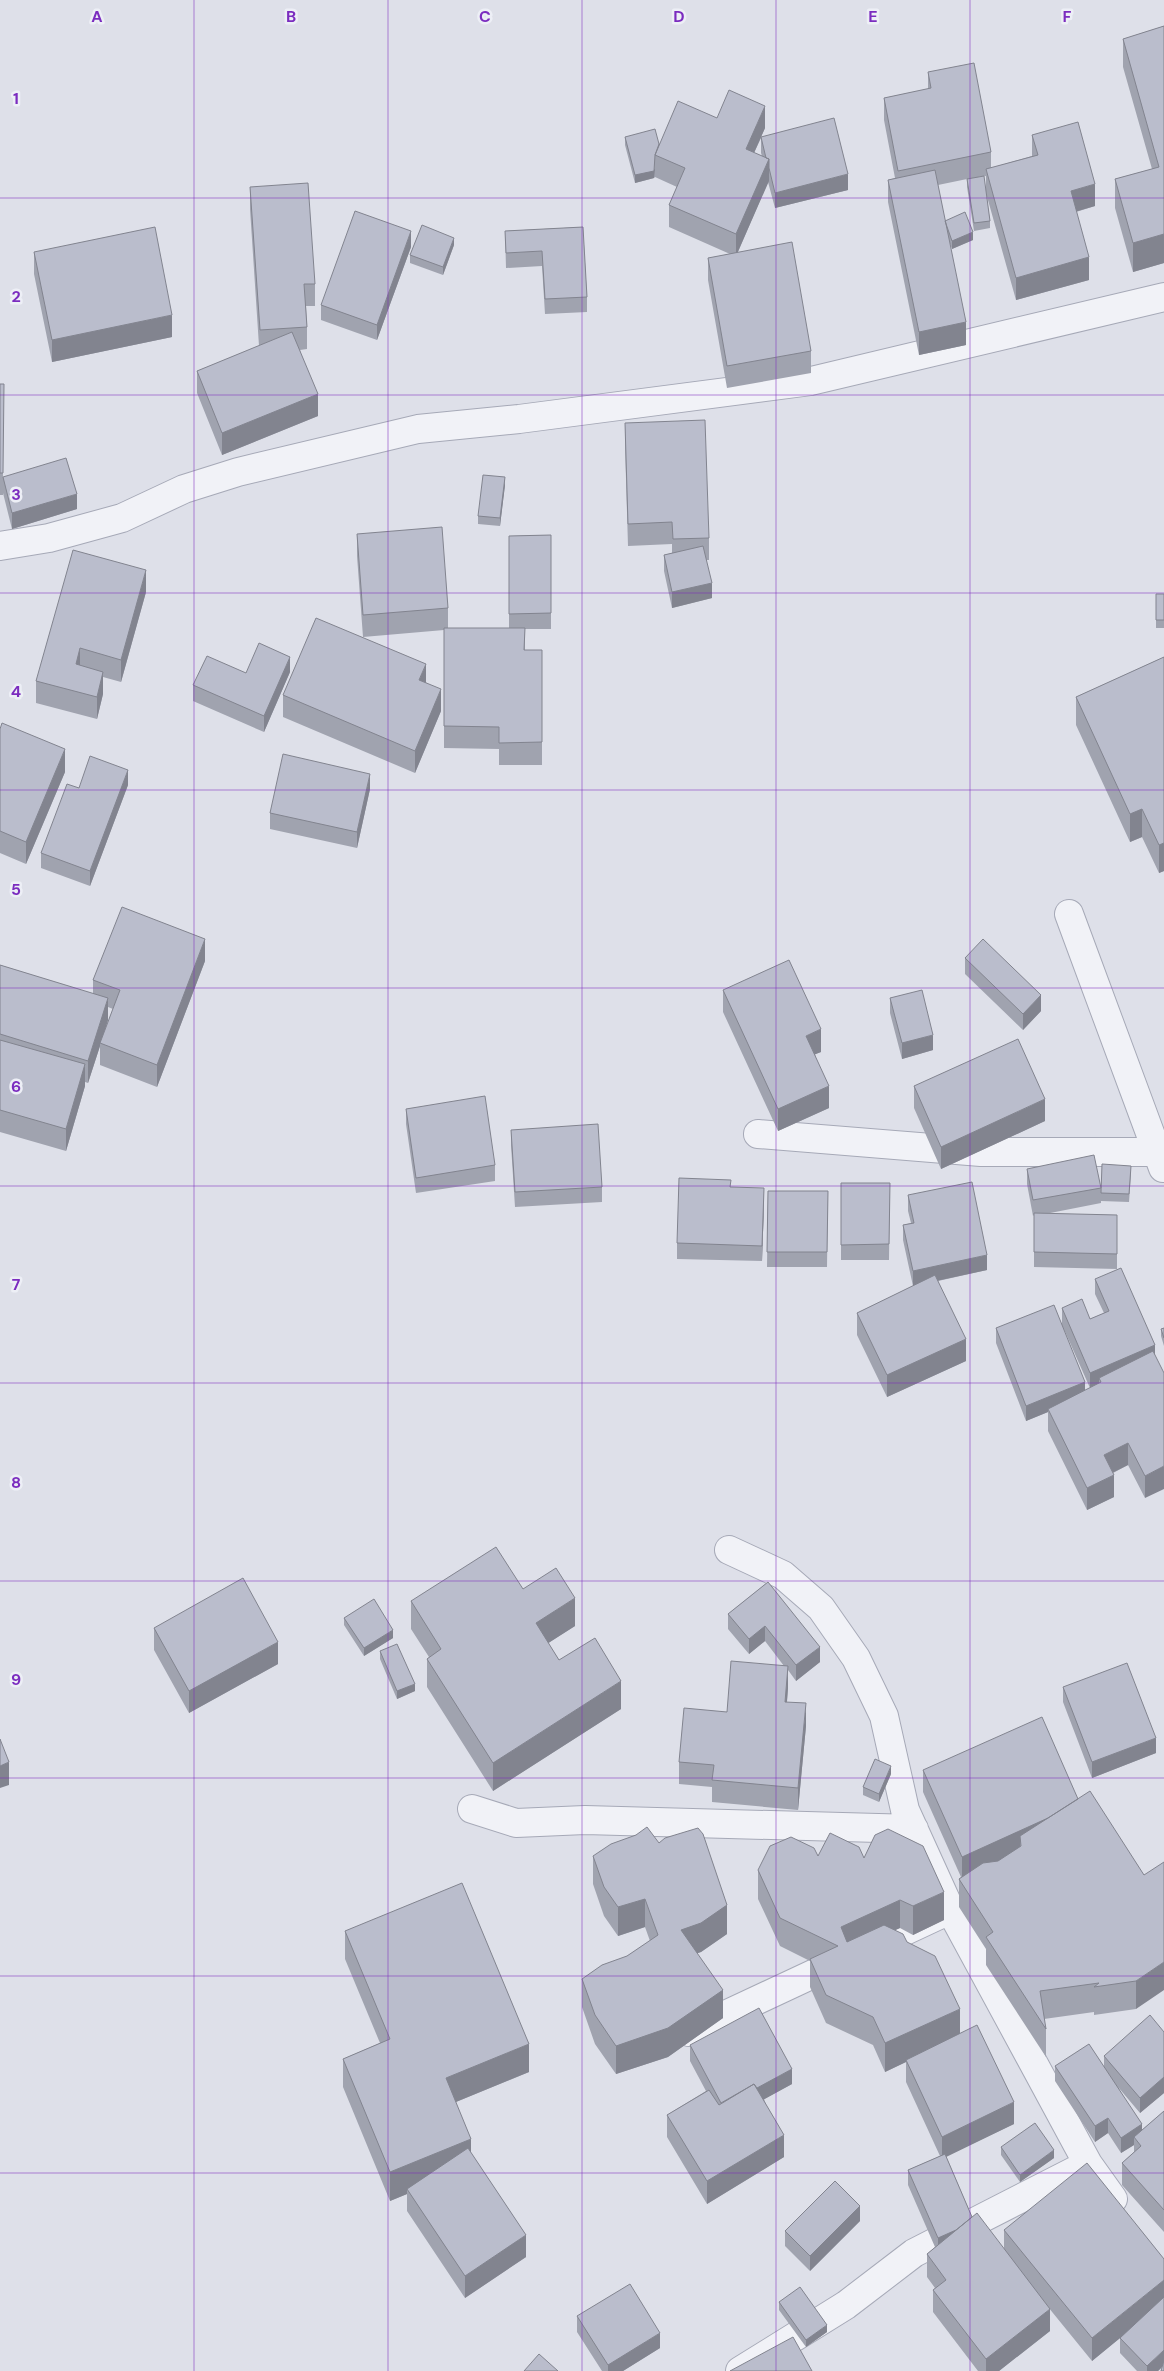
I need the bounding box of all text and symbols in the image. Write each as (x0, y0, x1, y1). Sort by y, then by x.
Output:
text: A (91, 6, 103, 27)
text: B (286, 6, 296, 27)
text: C (479, 6, 491, 27)
text: D (673, 6, 685, 27)
text: E (868, 6, 878, 27)
text: F (1063, 6, 1072, 27)
text: 1 (13, 88, 19, 109)
text: 2 (11, 286, 21, 307)
text: 3 (11, 484, 21, 505)
text: 4 (11, 681, 21, 702)
text: 5 (11, 879, 21, 900)
text: 6 (11, 1076, 21, 1097)
text: 7 (12, 1274, 21, 1295)
text: 8 (11, 1472, 21, 1493)
text: 9 (11, 1669, 21, 1690)

